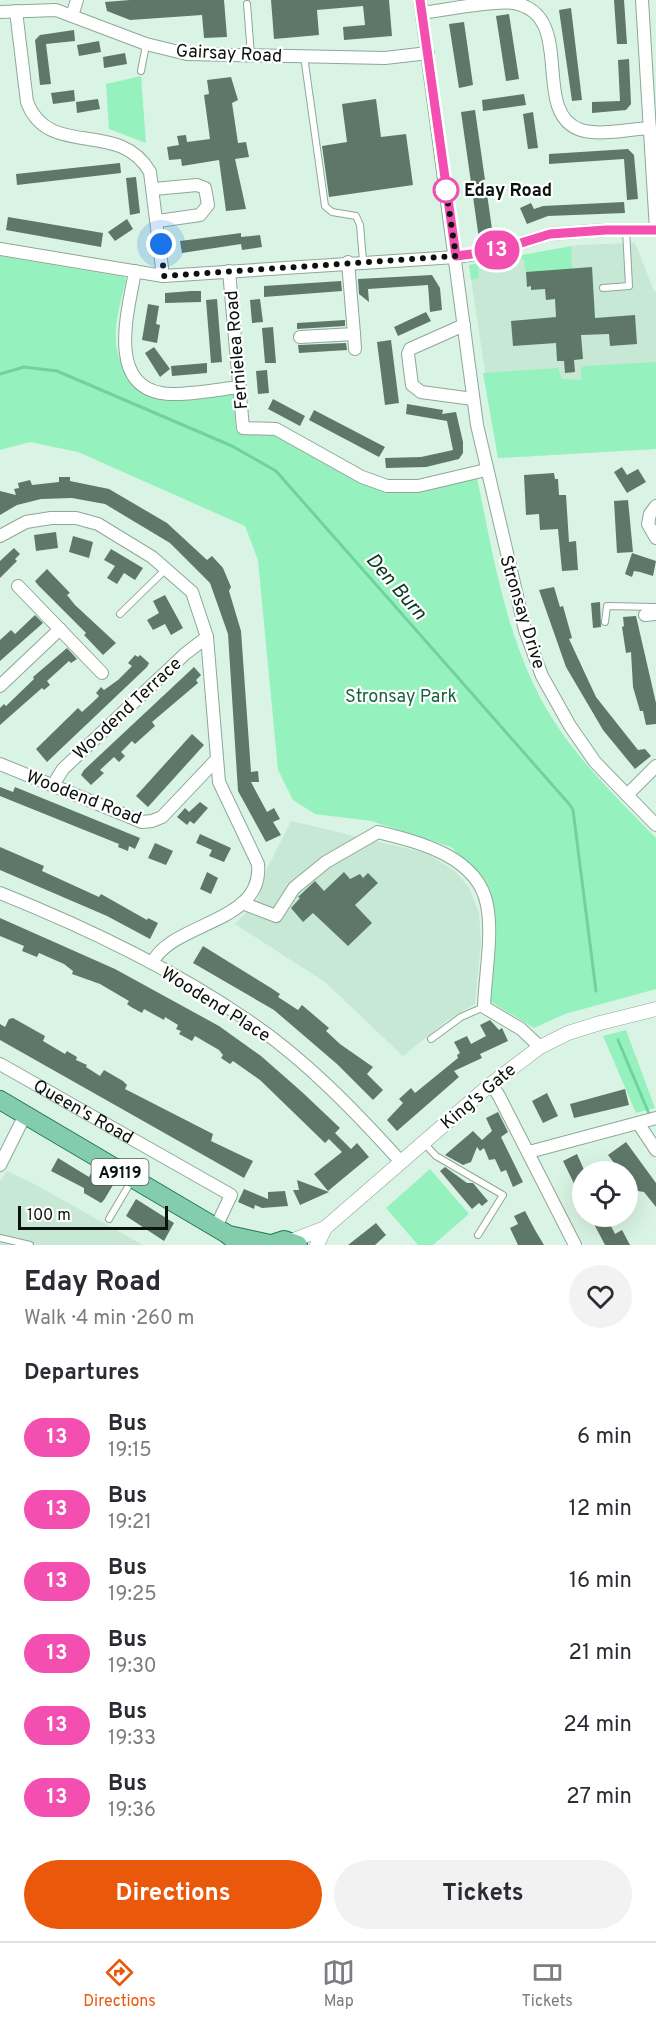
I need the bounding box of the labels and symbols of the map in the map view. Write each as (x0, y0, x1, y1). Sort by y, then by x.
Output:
street label: Gairsay Road (175, 40, 283, 69)
marker: Eday Road (433, 177, 459, 203)
place label: Eday Road (464, 180, 552, 203)
your location (146, 229, 176, 259)
line badge: 13 (470, 230, 524, 270)
street label: Fernielea Road (221, 289, 254, 410)
water label: Den Burn (359, 548, 432, 626)
street label: Stronsay Drive (493, 553, 550, 672)
street label: Woodend Terrace (69, 653, 187, 765)
park label: Stronsay Park (345, 686, 457, 709)
street label: Woodend Road (22, 766, 144, 831)
street label: Woodend Place (156, 962, 274, 1048)
street label: King's Gate (437, 1059, 521, 1135)
street label: Queen's Road (29, 1075, 137, 1150)
road number: A9119 (92, 1159, 148, 1185)
scale bar (18, 1203, 168, 1230)

